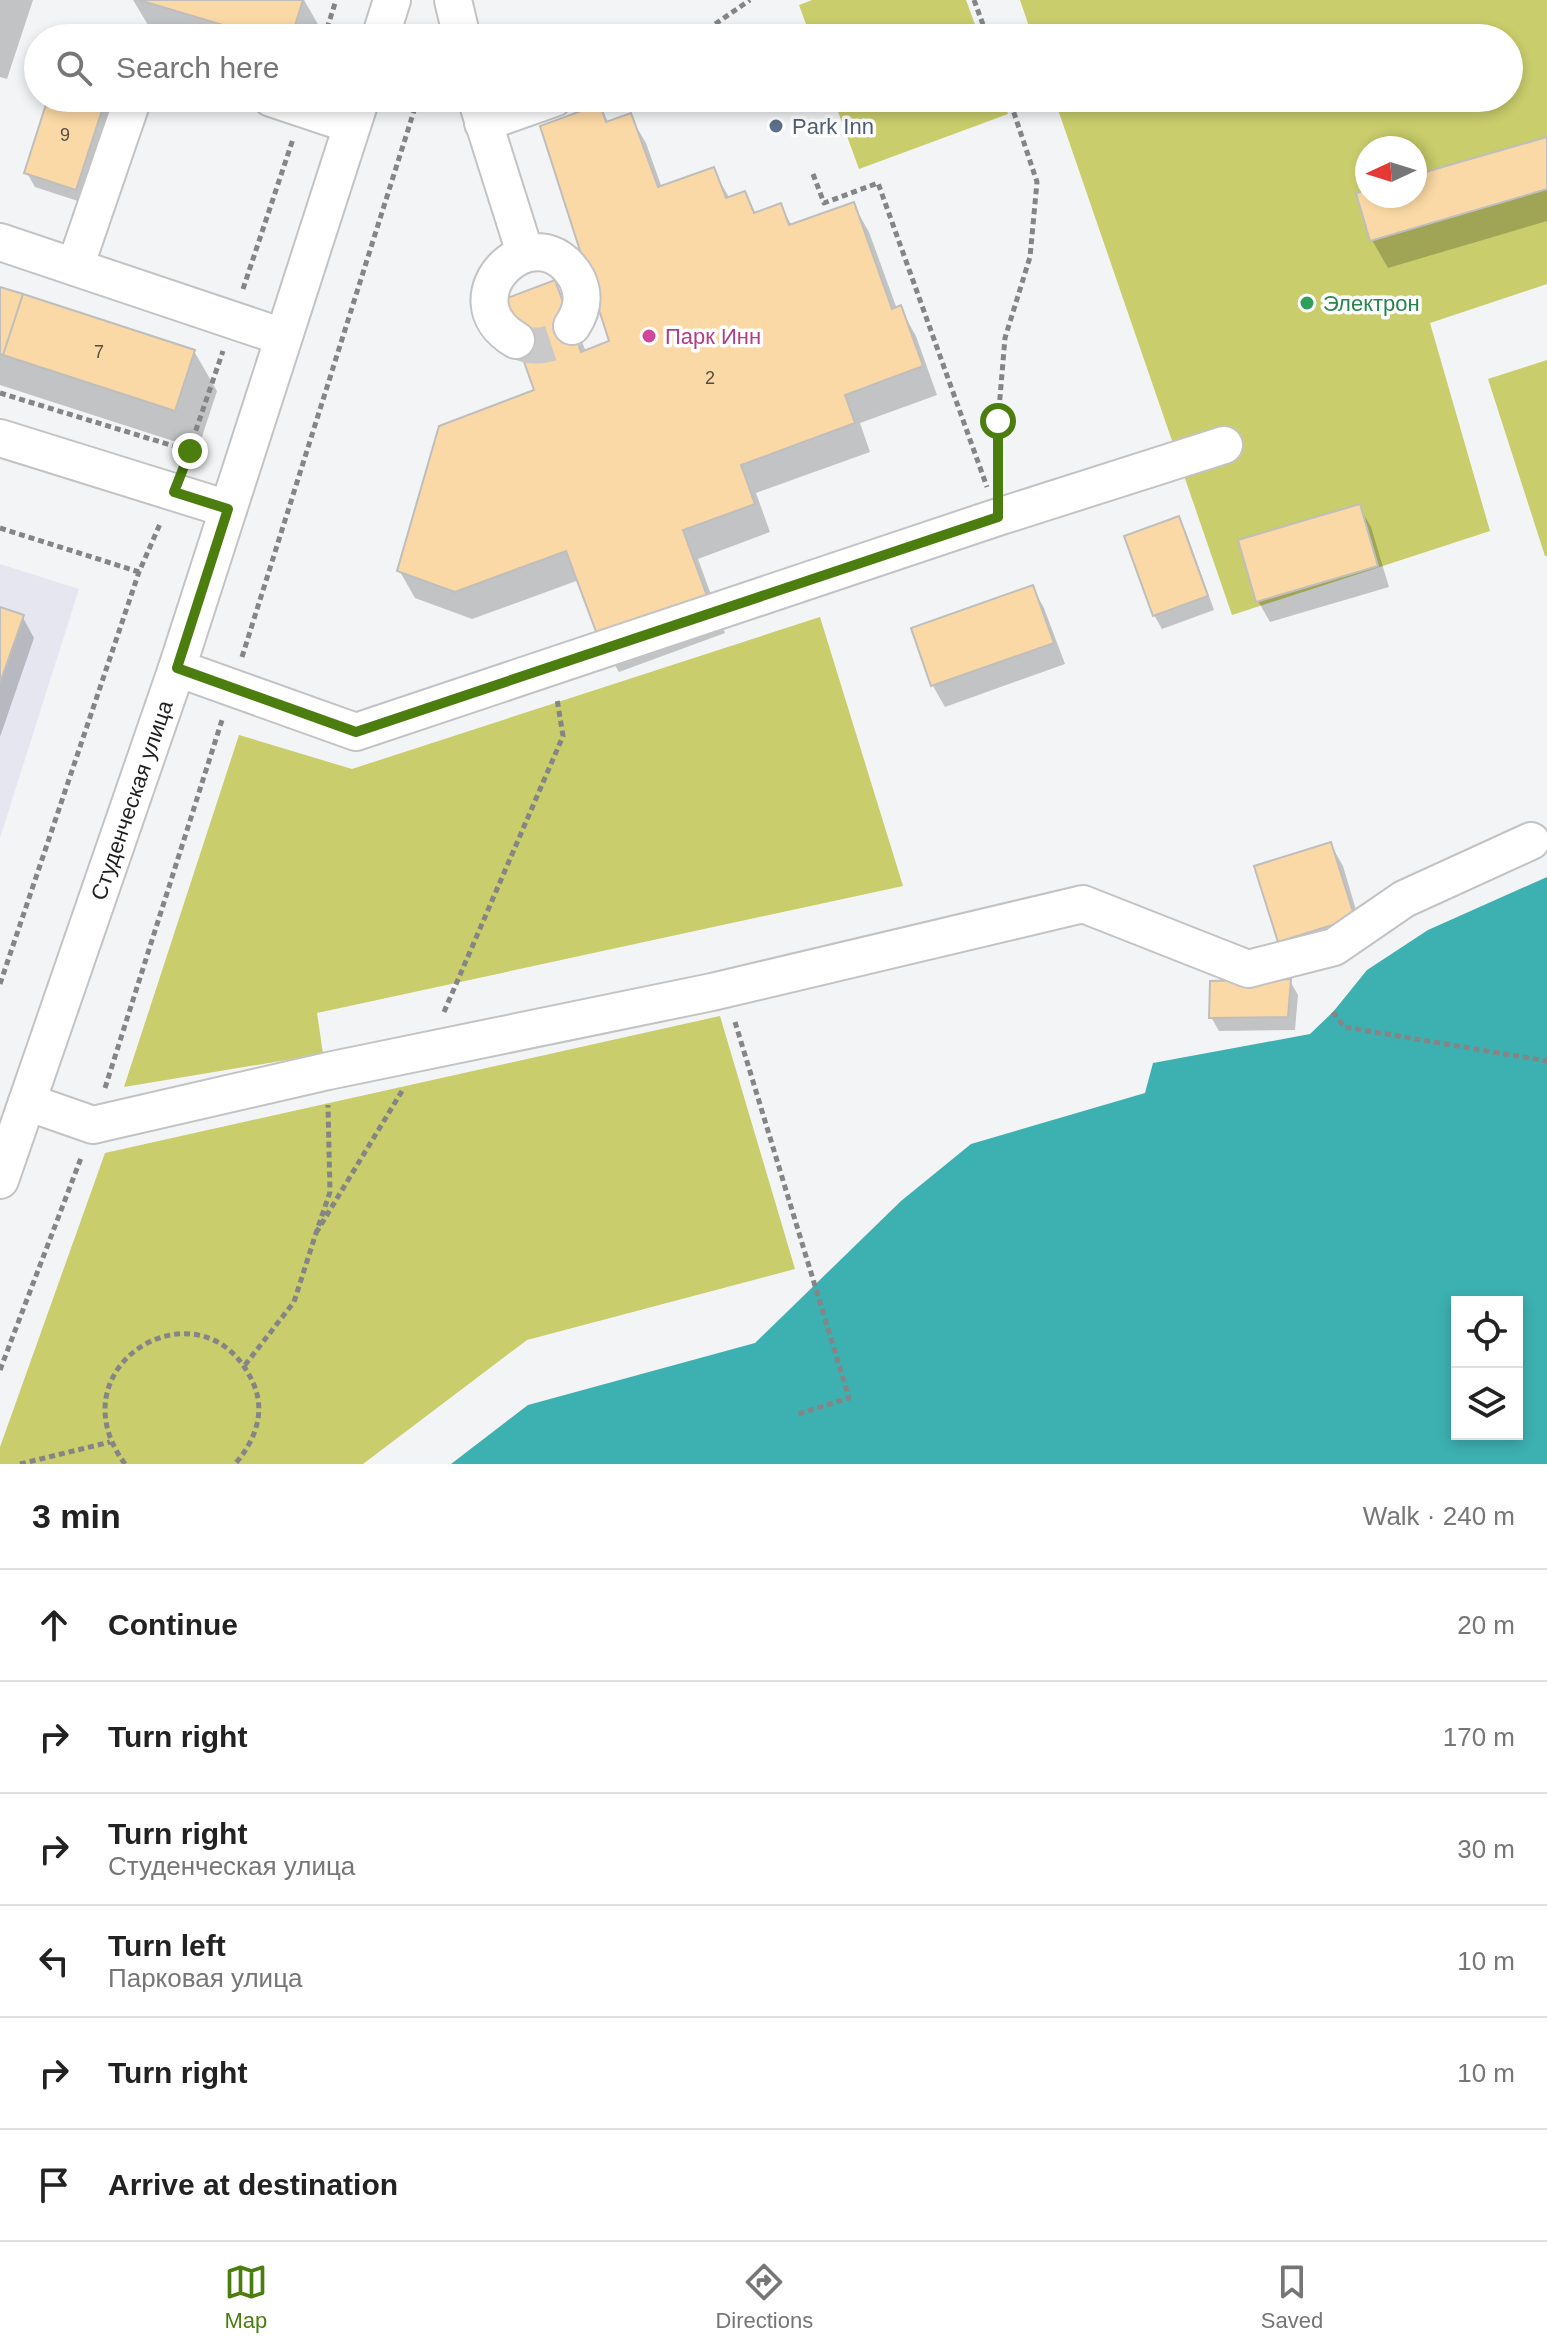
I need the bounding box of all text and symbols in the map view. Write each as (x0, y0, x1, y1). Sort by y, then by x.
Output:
search box (24, 24, 1523, 112)
icon: search (52, 46, 96, 90)
text: Search here (116, 51, 279, 84)
place label: Park Inn (792, 114, 874, 139)
marker: Park Inn (767, 117, 785, 135)
house number: 9 (60, 125, 70, 145)
north arrow (1355, 136, 1427, 208)
place label: Электрон (1323, 291, 1420, 316)
marker: Электрон (1298, 294, 1316, 312)
place label: Парк Инн (665, 324, 761, 349)
marker: Парк Инн (640, 327, 658, 345)
house number: 7 (94, 342, 104, 362)
house number: 2 (705, 368, 715, 388)
route start (980, 403, 1016, 439)
route end (172, 433, 208, 469)
street label: Студенческая улица (85, 696, 178, 903)
map controls (1451, 1296, 1523, 1440)
button: locate (1451, 1296, 1523, 1368)
button: layers (1451, 1368, 1523, 1440)
text: 3 min (32, 1497, 121, 1535)
text: Walk · 240 m (1363, 1501, 1515, 1531)
icon: ahead (32, 1603, 76, 1647)
text: Continue (108, 1608, 238, 1641)
text: 20 m (1457, 1610, 1515, 1640)
icon: right (32, 1715, 76, 1759)
text: Turn right (108, 1720, 247, 1753)
text: 170 m (1443, 1722, 1515, 1752)
text: Turn right (108, 1817, 247, 1850)
icon: right (32, 1827, 76, 1871)
text: 30 m (1457, 1834, 1515, 1864)
text: Студенческая улица (108, 1851, 355, 1881)
text: Turn left (108, 1929, 226, 1962)
icon: left (32, 1939, 76, 1983)
text: 10 m (1457, 1946, 1515, 1976)
text: Парковая улица (108, 1963, 303, 1993)
icon: right (32, 2051, 76, 2095)
text: Turn right (108, 2056, 247, 2089)
text: 10 m (1457, 2058, 1515, 2088)
icon: arrive (32, 2163, 76, 2207)
text: Arrive at destination (108, 2168, 398, 2201)
tab: Map (224, 2260, 268, 2334)
tab: Directions (715, 2260, 813, 2334)
tab: Saved (1261, 2260, 1323, 2334)

